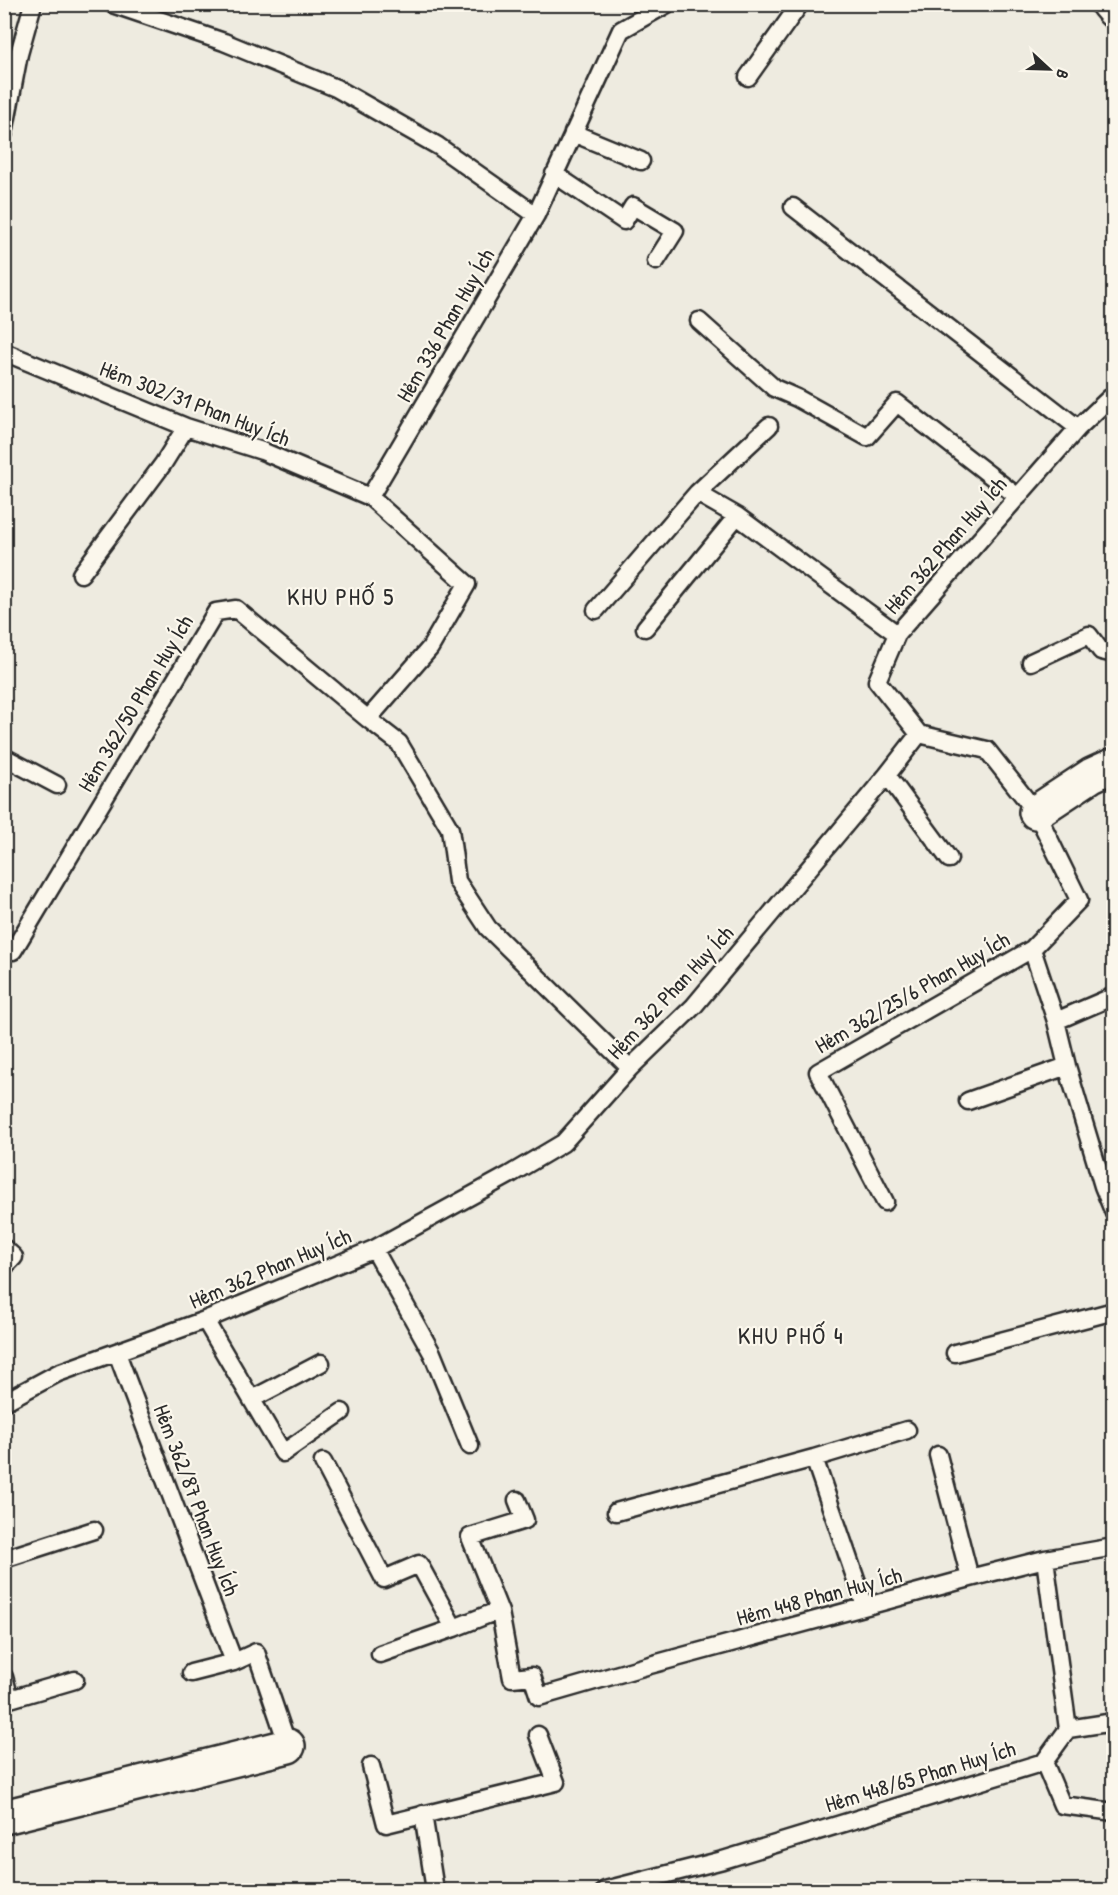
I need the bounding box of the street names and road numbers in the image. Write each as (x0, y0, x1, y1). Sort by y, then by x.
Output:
street label: Hẻm 336 Phan Huy Ích (389, 243, 501, 407)
street label: Hẻm 302/31 Phan Huy Ích (96, 353, 294, 453)
street label: Hẻm 362 Phan Huy Ích (877, 470, 1013, 620)
street label: Hẻm 362/50 Phan Huy Ích (70, 609, 200, 797)
street label: Hẻm 362 Phan Huy Ích (600, 919, 740, 1065)
street label: Hẻm 362/25/6 Phan Huy Ích (809, 924, 1015, 1060)
street label: Hẻm 362 Phan Huy Ích (185, 1220, 355, 1316)
street label: Hẻm 362/87 Phan Huy Ích (147, 1400, 247, 1600)
street label: Hẻm 448 Phan Huy Ích (733, 1560, 905, 1632)
street label: Hẻm 448/65 Phan Huy Ích (821, 1733, 1019, 1819)

